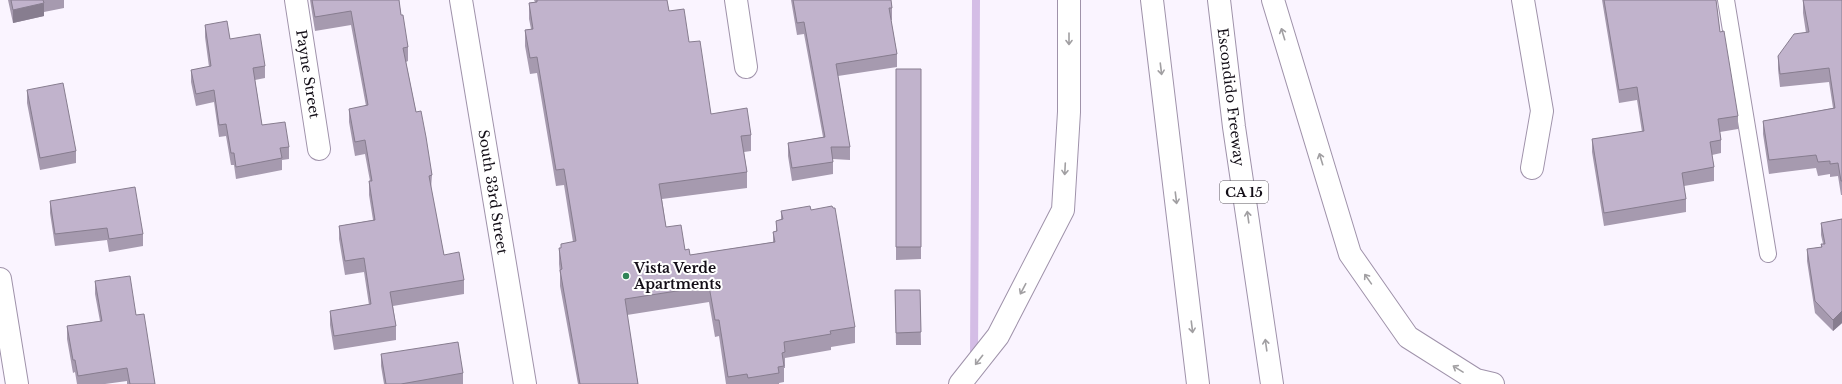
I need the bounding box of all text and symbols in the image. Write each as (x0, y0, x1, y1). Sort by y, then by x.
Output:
street label: Escondido Freeway (1214, 27, 1248, 167)
street label: Payne Street (292, 28, 324, 120)
one-way arrow (1279, 28, 1286, 41)
one-way arrow (1065, 32, 1073, 45)
one-way arrow (1157, 62, 1164, 75)
street label: South 33rd Street (474, 128, 512, 256)
one-way arrow (1317, 152, 1324, 165)
one-way arrow (1062, 162, 1069, 175)
road number: CA 15 (1220, 181, 1268, 203)
one-way arrow (1172, 191, 1180, 204)
one-way arrow (1243, 211, 1251, 224)
place label: Vista Verde Apartments (633, 259, 722, 293)
marker: Vista Verde Apartments (621, 271, 631, 281)
one-way arrow (1364, 273, 1372, 284)
one-way arrow (1019, 283, 1026, 295)
one-way arrow (1188, 320, 1196, 333)
one-way arrow (1262, 339, 1270, 352)
one-way arrow (975, 354, 984, 365)
one-way arrow (1452, 364, 1464, 372)

